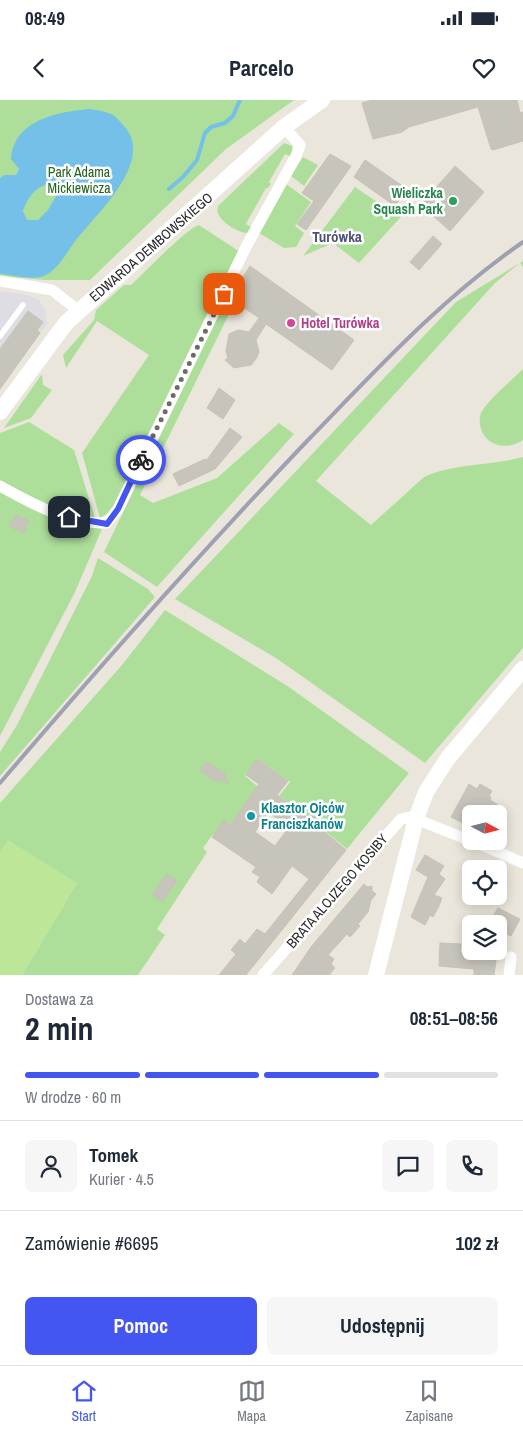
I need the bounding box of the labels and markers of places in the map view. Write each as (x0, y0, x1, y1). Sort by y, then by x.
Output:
place label: Wieliczka Squash Park (373, 184, 444, 218)
marker: Wieliczka Squash Park (447, 195, 459, 207)
pin (203, 273, 245, 315)
place label: Hotel Turówka (301, 314, 380, 332)
marker: Hotel Turówka (285, 317, 297, 329)
pin (48, 496, 90, 538)
place label: Klasztor Ojców Franciszkanów (261, 799, 344, 833)
marker: Klasztor Ojców Franciszkanów (245, 810, 257, 822)

